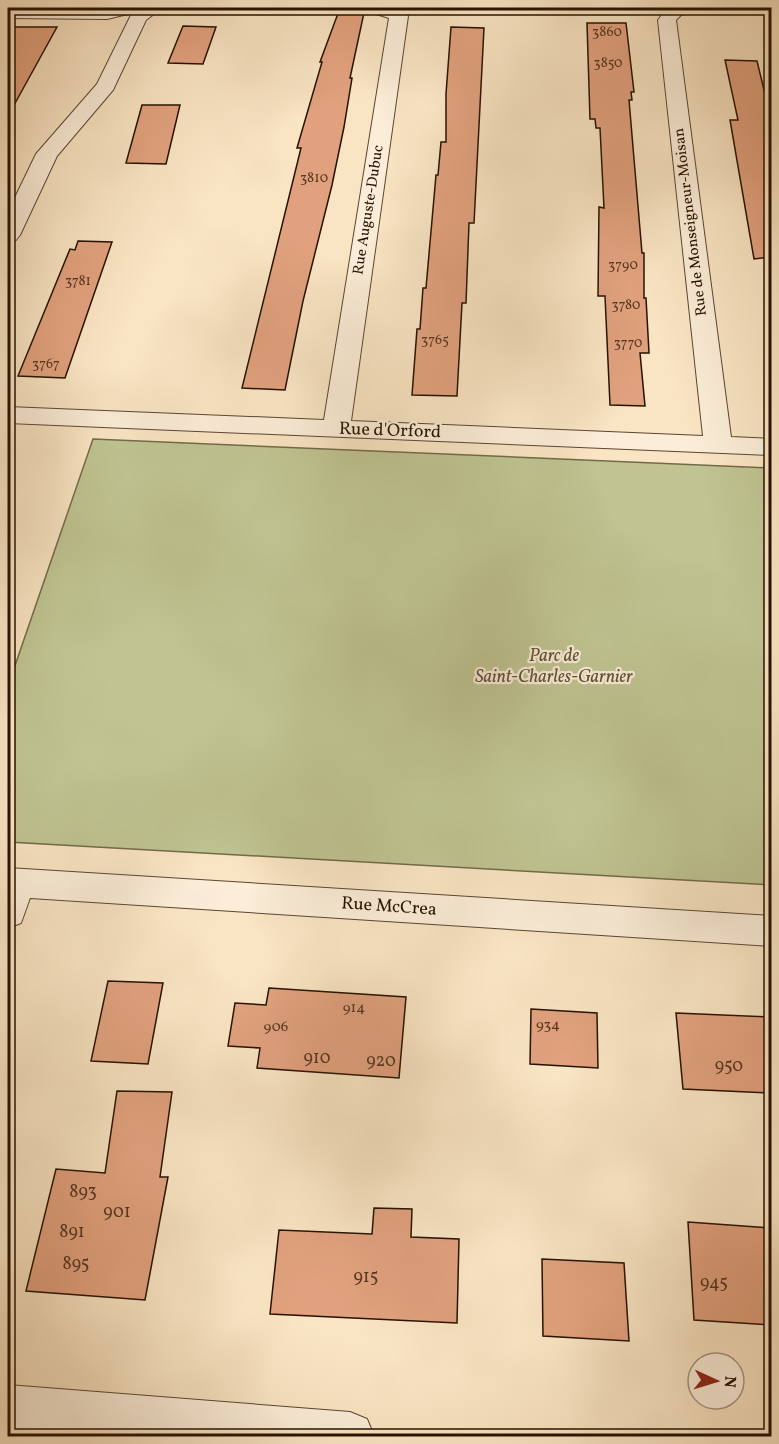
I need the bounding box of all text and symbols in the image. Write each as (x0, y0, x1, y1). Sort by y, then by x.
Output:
house number: 3860 (592, 23, 622, 42)
house number: 3850 (593, 54, 623, 73)
street label: Rue de Monseigneur-Moisan (669, 127, 713, 317)
street label: Rue Auguste-Dubuc (348, 143, 390, 276)
house number: 3810 (300, 169, 328, 188)
house number: 3790 (608, 256, 638, 275)
house number: 3781 (65, 272, 91, 291)
house number: 3780 (611, 296, 641, 315)
house number: 3765 (421, 331, 449, 350)
house number: 3770 (614, 334, 642, 353)
house number: 3767 (32, 355, 60, 374)
street label: Rue d'Orford (338, 417, 442, 445)
park label: Parc de Saint-Charles-Garnier (475, 644, 633, 690)
street label: Rue McCrea (340, 891, 438, 923)
house number: 914 (343, 998, 365, 1019)
house number: 934 (536, 1015, 560, 1036)
house number: 906 (264, 1017, 288, 1038)
house number: 910 (303, 1046, 331, 1071)
house number: 920 (366, 1049, 396, 1074)
house number: 950 (715, 1054, 743, 1079)
house number: 893 (69, 1180, 97, 1205)
house number: 901 (103, 1200, 131, 1225)
house number: 891 (59, 1220, 85, 1245)
house number: 895 (63, 1252, 89, 1277)
house number: 915 (354, 1265, 378, 1290)
house number: 945 (700, 1271, 728, 1296)
north arrow (686, 1351, 746, 1411)
text: N (718, 1375, 740, 1389)

